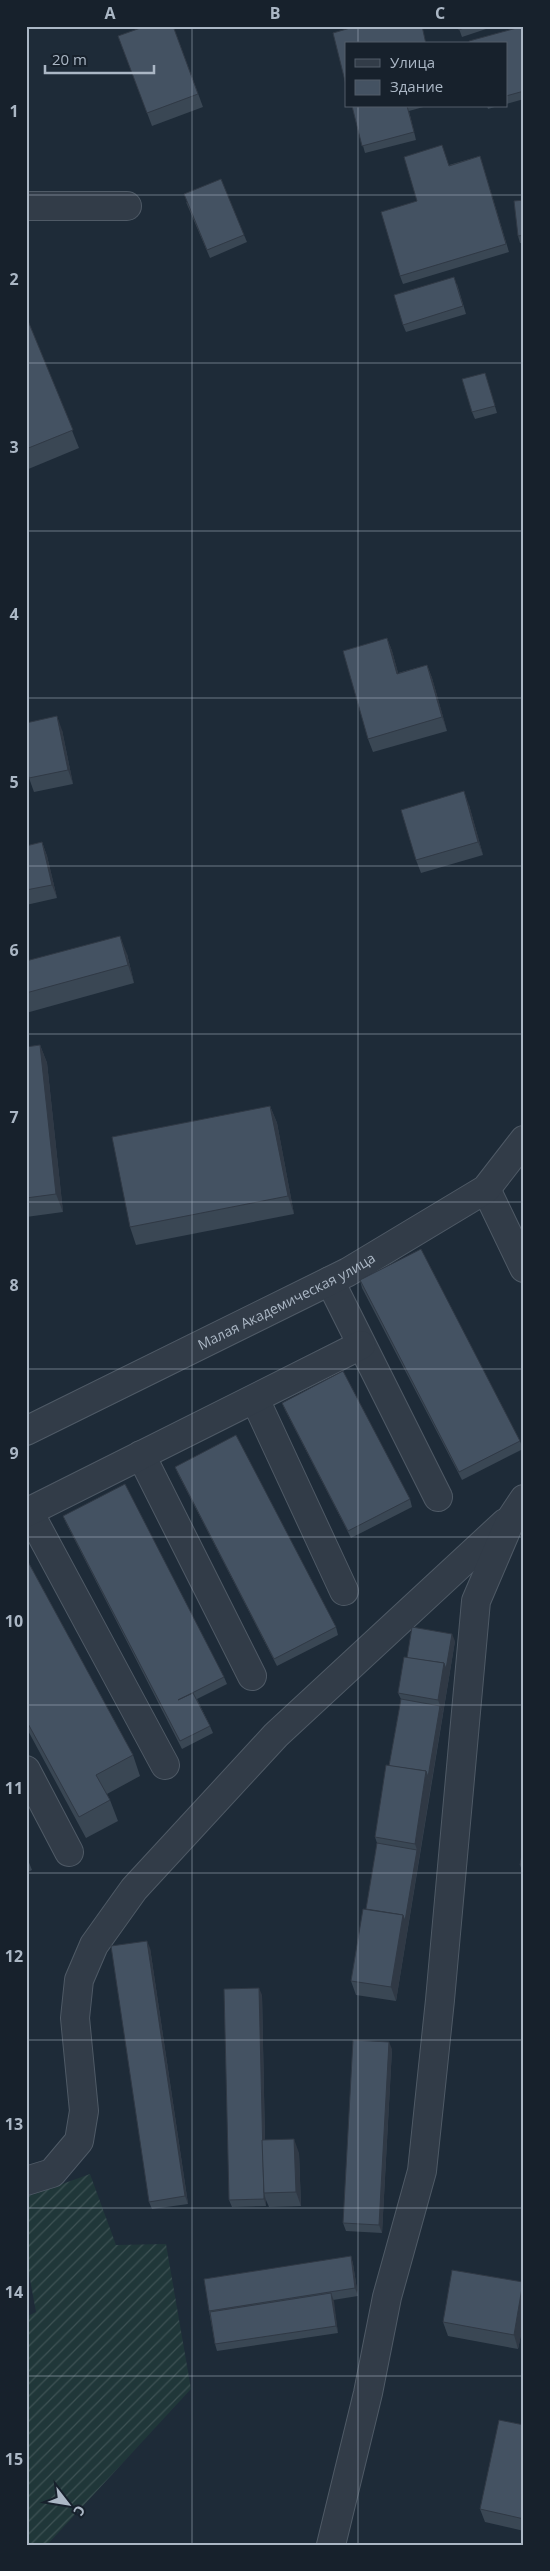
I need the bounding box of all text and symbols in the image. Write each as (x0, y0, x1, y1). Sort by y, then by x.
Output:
text: A (104, 2, 116, 24)
text: B (270, 2, 280, 24)
text: C (435, 2, 445, 24)
scale bar (45, 42, 154, 74)
legend (345, 42, 508, 108)
text: 20 m (52, 49, 87, 69)
text: Улица (390, 52, 435, 72)
text: Здание (390, 76, 443, 96)
text: 1 (9, 100, 19, 122)
text: 2 (9, 268, 19, 290)
text: 3 (9, 436, 19, 458)
text: 4 (9, 603, 19, 625)
text: 5 (9, 771, 19, 793)
text: 6 (9, 939, 19, 961)
text: 7 (9, 1106, 19, 1128)
street label: Малая Академическая улица (194, 1248, 378, 1354)
text: 8 (9, 1274, 19, 1296)
text: 9 (9, 1442, 19, 1464)
text: 10 (5, 1610, 23, 1632)
text: 11 (5, 1777, 23, 1799)
text: 12 (5, 1945, 23, 1967)
text: 13 (5, 2113, 23, 2135)
text: 14 (5, 2281, 23, 2303)
text: 15 (5, 2448, 23, 2470)
north arrow (42, 2478, 92, 2528)
text: С (69, 2502, 90, 2520)

